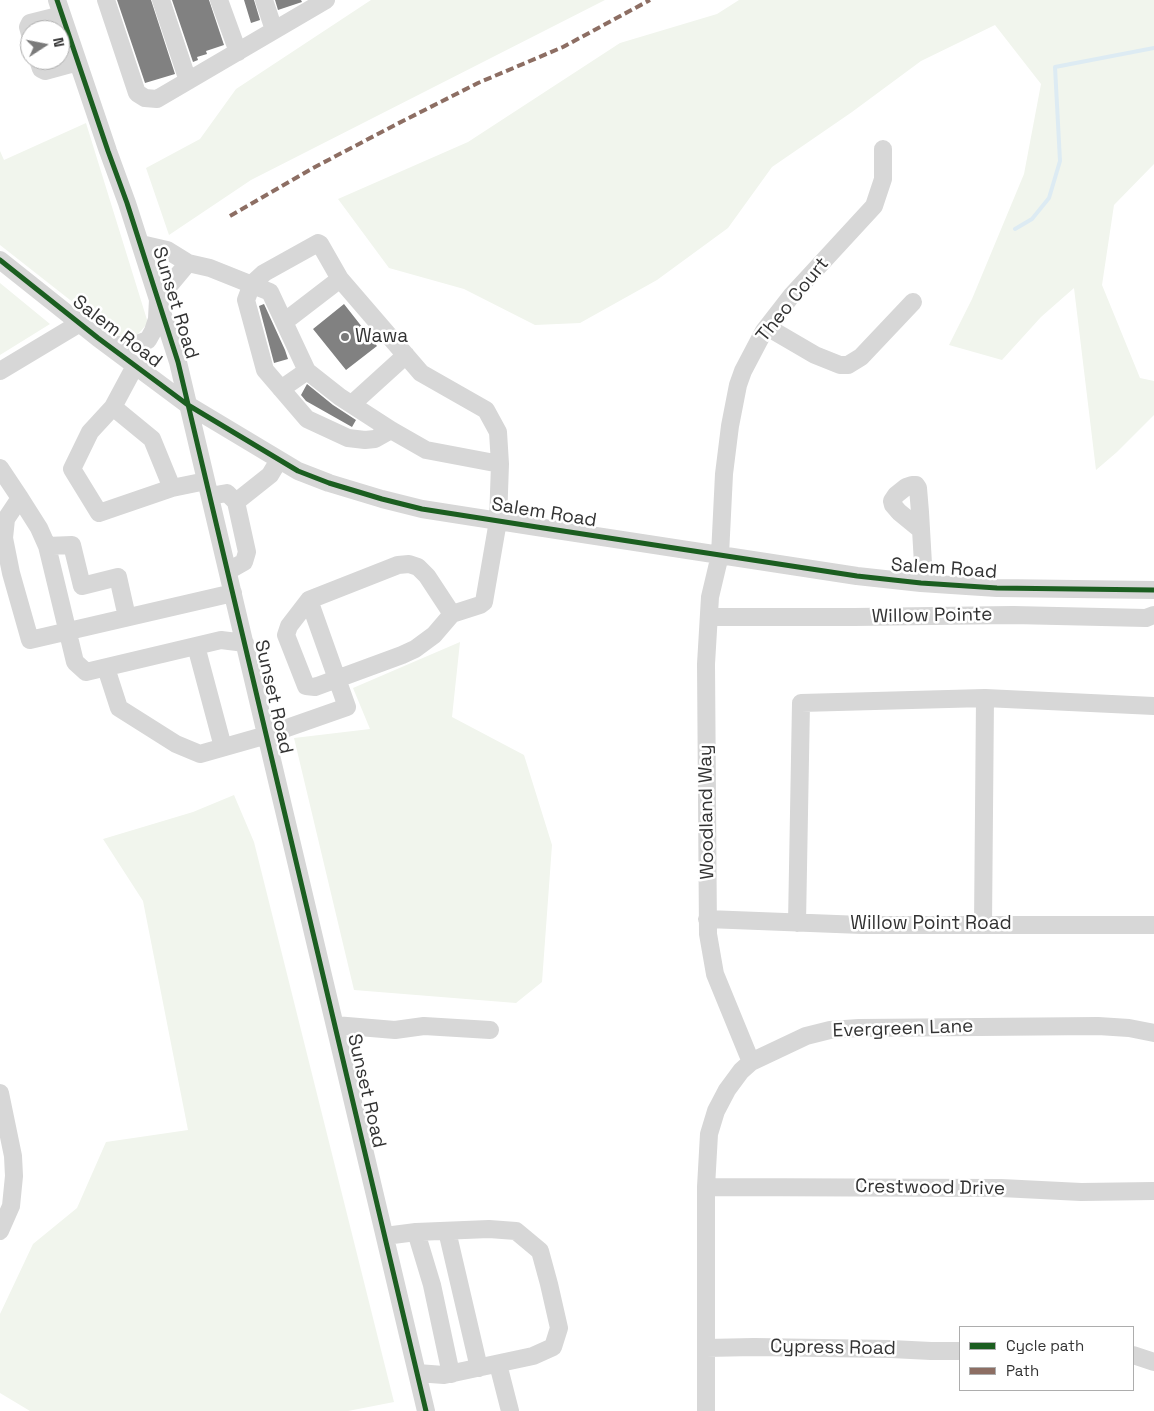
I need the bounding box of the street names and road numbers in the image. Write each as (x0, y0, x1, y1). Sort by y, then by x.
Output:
street label: Sunset Road (147, 244, 203, 362)
street label: Theo Court (752, 253, 834, 347)
street label: Salem Road (68, 291, 166, 373)
street label: Salem Road (490, 493, 598, 533)
street label: Salem Road (890, 554, 998, 584)
street label: Willow Pointe (871, 604, 993, 628)
street label: Sunset Road (249, 638, 297, 756)
street label: Woodland Way (694, 744, 720, 880)
street label: Willow Point Road (850, 913, 1012, 935)
street label: Evergreen Lane (832, 1015, 974, 1043)
street label: Sunset Road (342, 1032, 390, 1150)
street label: Crestwood Drive (855, 1175, 1005, 1201)
street label: Cypress Road (770, 1336, 896, 1360)

